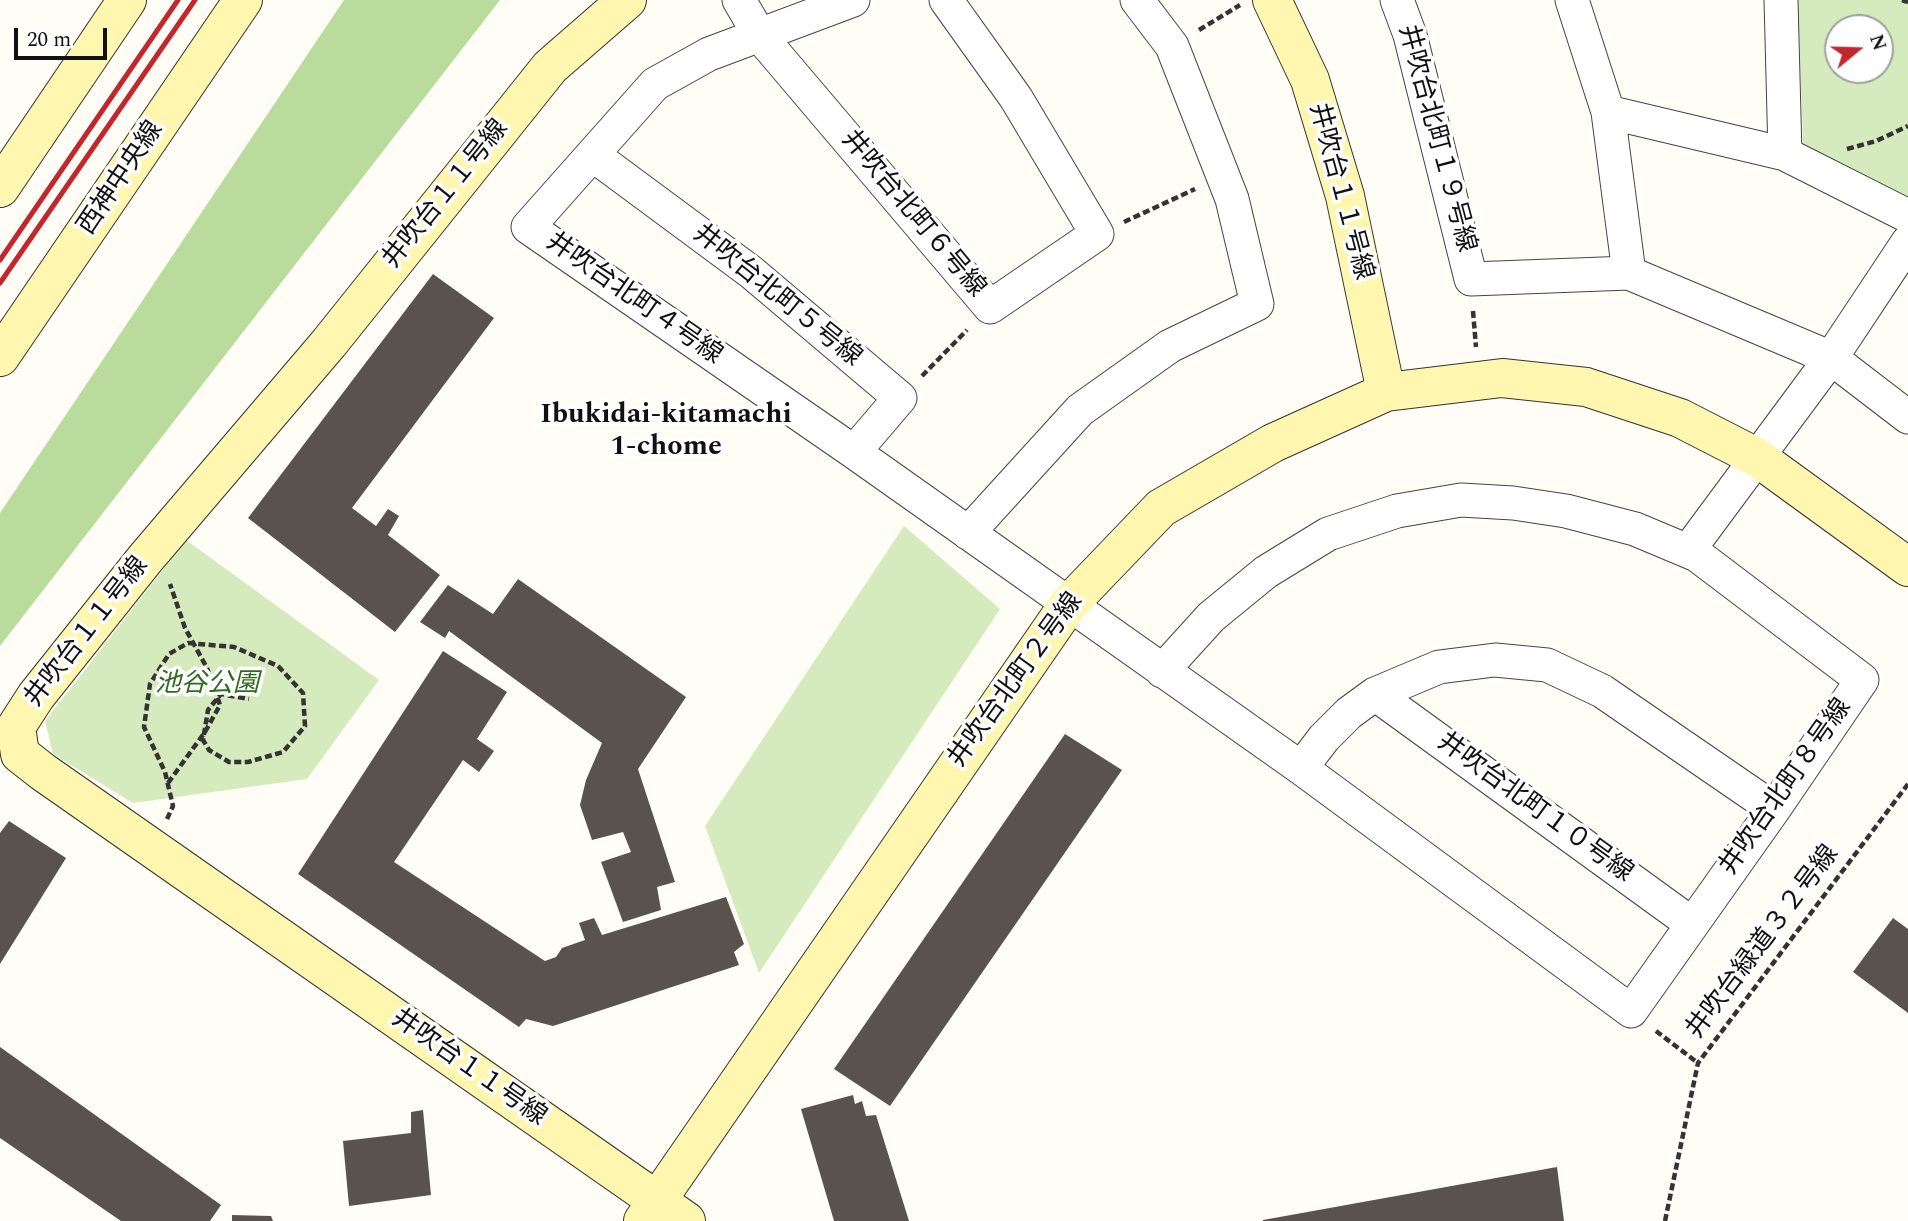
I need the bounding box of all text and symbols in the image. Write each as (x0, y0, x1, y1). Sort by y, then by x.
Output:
scale bar (18, 14, 110, 58)
north arrow (1824, 14, 1894, 84)
street label: 井吹台北町１９号線 (1390, 22, 1480, 256)
text: 20 m (27, 24, 71, 56)
text: N (1861, 31, 1894, 55)
street label: 井吹台１１号線 (1300, 100, 1378, 284)
street label: 井吹台１１号線 (378, 114, 516, 276)
street label: 西神中央線 (73, 116, 171, 242)
street label: 井吹台北町６号線 (833, 125, 991, 305)
street label: 井吹台北町５号線 (685, 219, 867, 375)
street label: 井吹台北町４号線 (539, 228, 727, 372)
district label: Ibukidai-kitamachi 1-chome (540, 400, 792, 466)
street label: 井吹台１１号線 (20, 552, 156, 714)
street label: 井吹台北町２号線 (943, 588, 1091, 774)
park label: 池谷公園 (155, 670, 259, 702)
street label: 井吹台北町８号線 (1715, 694, 1859, 882)
street label: 井吹台北町１０号線 (1430, 728, 1638, 890)
street label: 井吹台緑道３２号線 (1681, 840, 1847, 1046)
street label: 井吹台１１号線 (385, 1004, 551, 1134)

